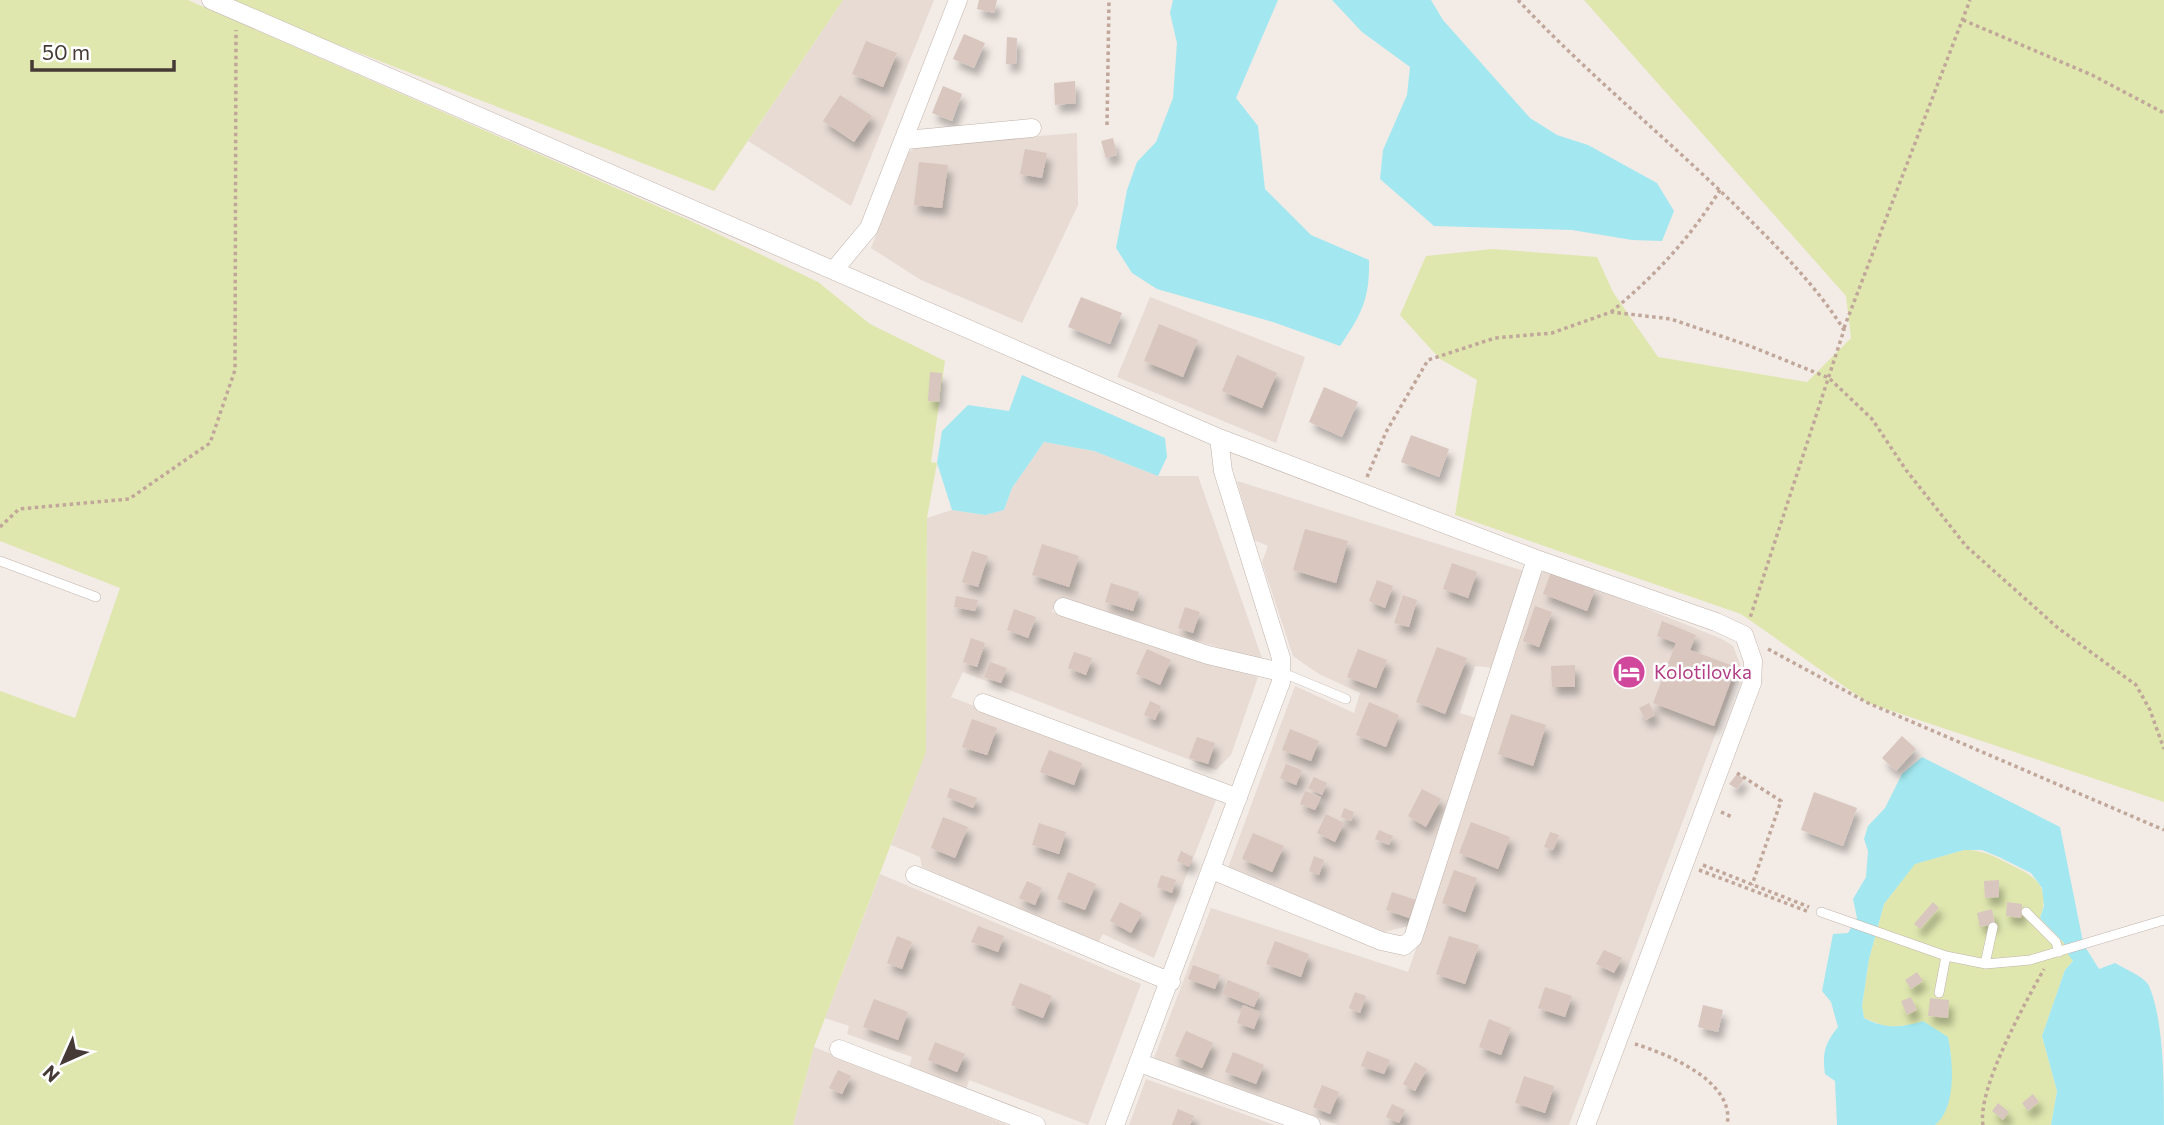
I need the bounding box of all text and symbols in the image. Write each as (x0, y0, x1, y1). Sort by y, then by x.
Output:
scale bar (32, 28, 173, 72)
text: 50 m (42, 39, 90, 64)
hotel icon: Kolotilovka (1610, 653, 1648, 691)
place label: Kolotilovka (1654, 660, 1752, 683)
north arrow (28, 1027, 98, 1097)
text: N (37, 1061, 64, 1088)

